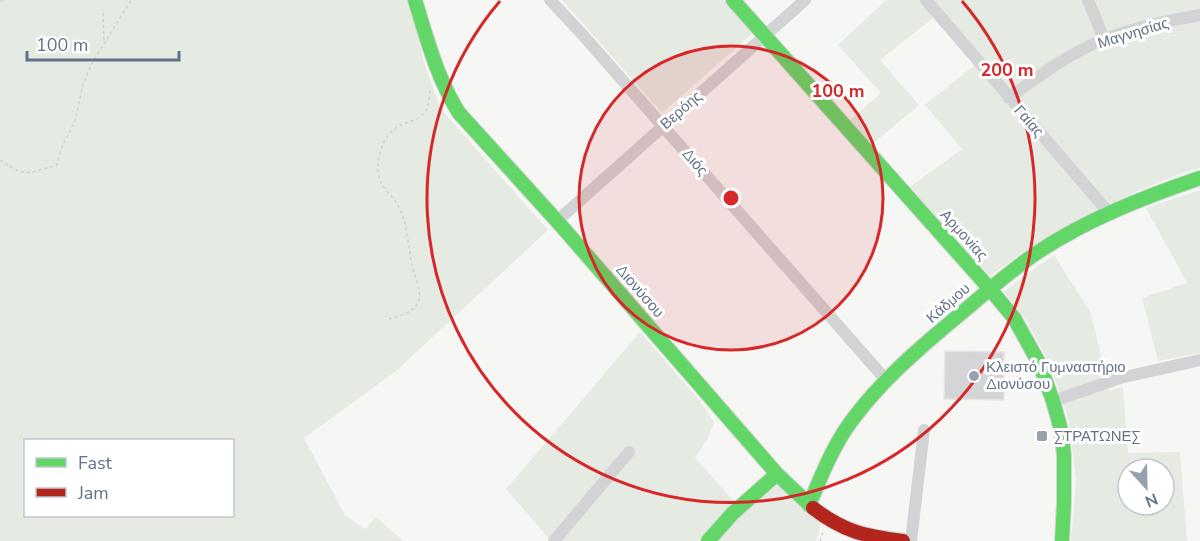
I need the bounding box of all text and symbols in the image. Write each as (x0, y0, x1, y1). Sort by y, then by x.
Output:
street label: Μαγνησίας (1095, 13, 1171, 53)
scale bar (27, 24, 178, 62)
text: 100 m (36, 33, 88, 57)
text: 200 m (980, 58, 1034, 82)
text: 100 m (811, 79, 865, 103)
street label: Βερόης (656, 86, 706, 134)
street label: Γαίας (1010, 101, 1048, 141)
street label: Διός (678, 144, 712, 180)
centre of rings (721, 188, 741, 208)
street label: Αρμονίας (936, 205, 992, 265)
street label: Διονύσου (611, 260, 669, 322)
street label: Κάδμου (922, 278, 974, 328)
place label: Κλειστό Γυμναστήριο Διονύσου (986, 357, 1126, 394)
marker: Κλειστό Γυμναστήριο Διονύσου (967, 369, 981, 383)
place label: ΣΤΡΑΤΩΝΕΣ (1054, 426, 1141, 446)
marker: ΣΤΡΑΤΩΝΕΣ (1035, 429, 1049, 443)
legend (24, 439, 234, 517)
text: Fast (78, 451, 113, 475)
north arrow (1116, 457, 1176, 517)
text: Jam (77, 481, 109, 505)
text: N (1142, 488, 1161, 512)

